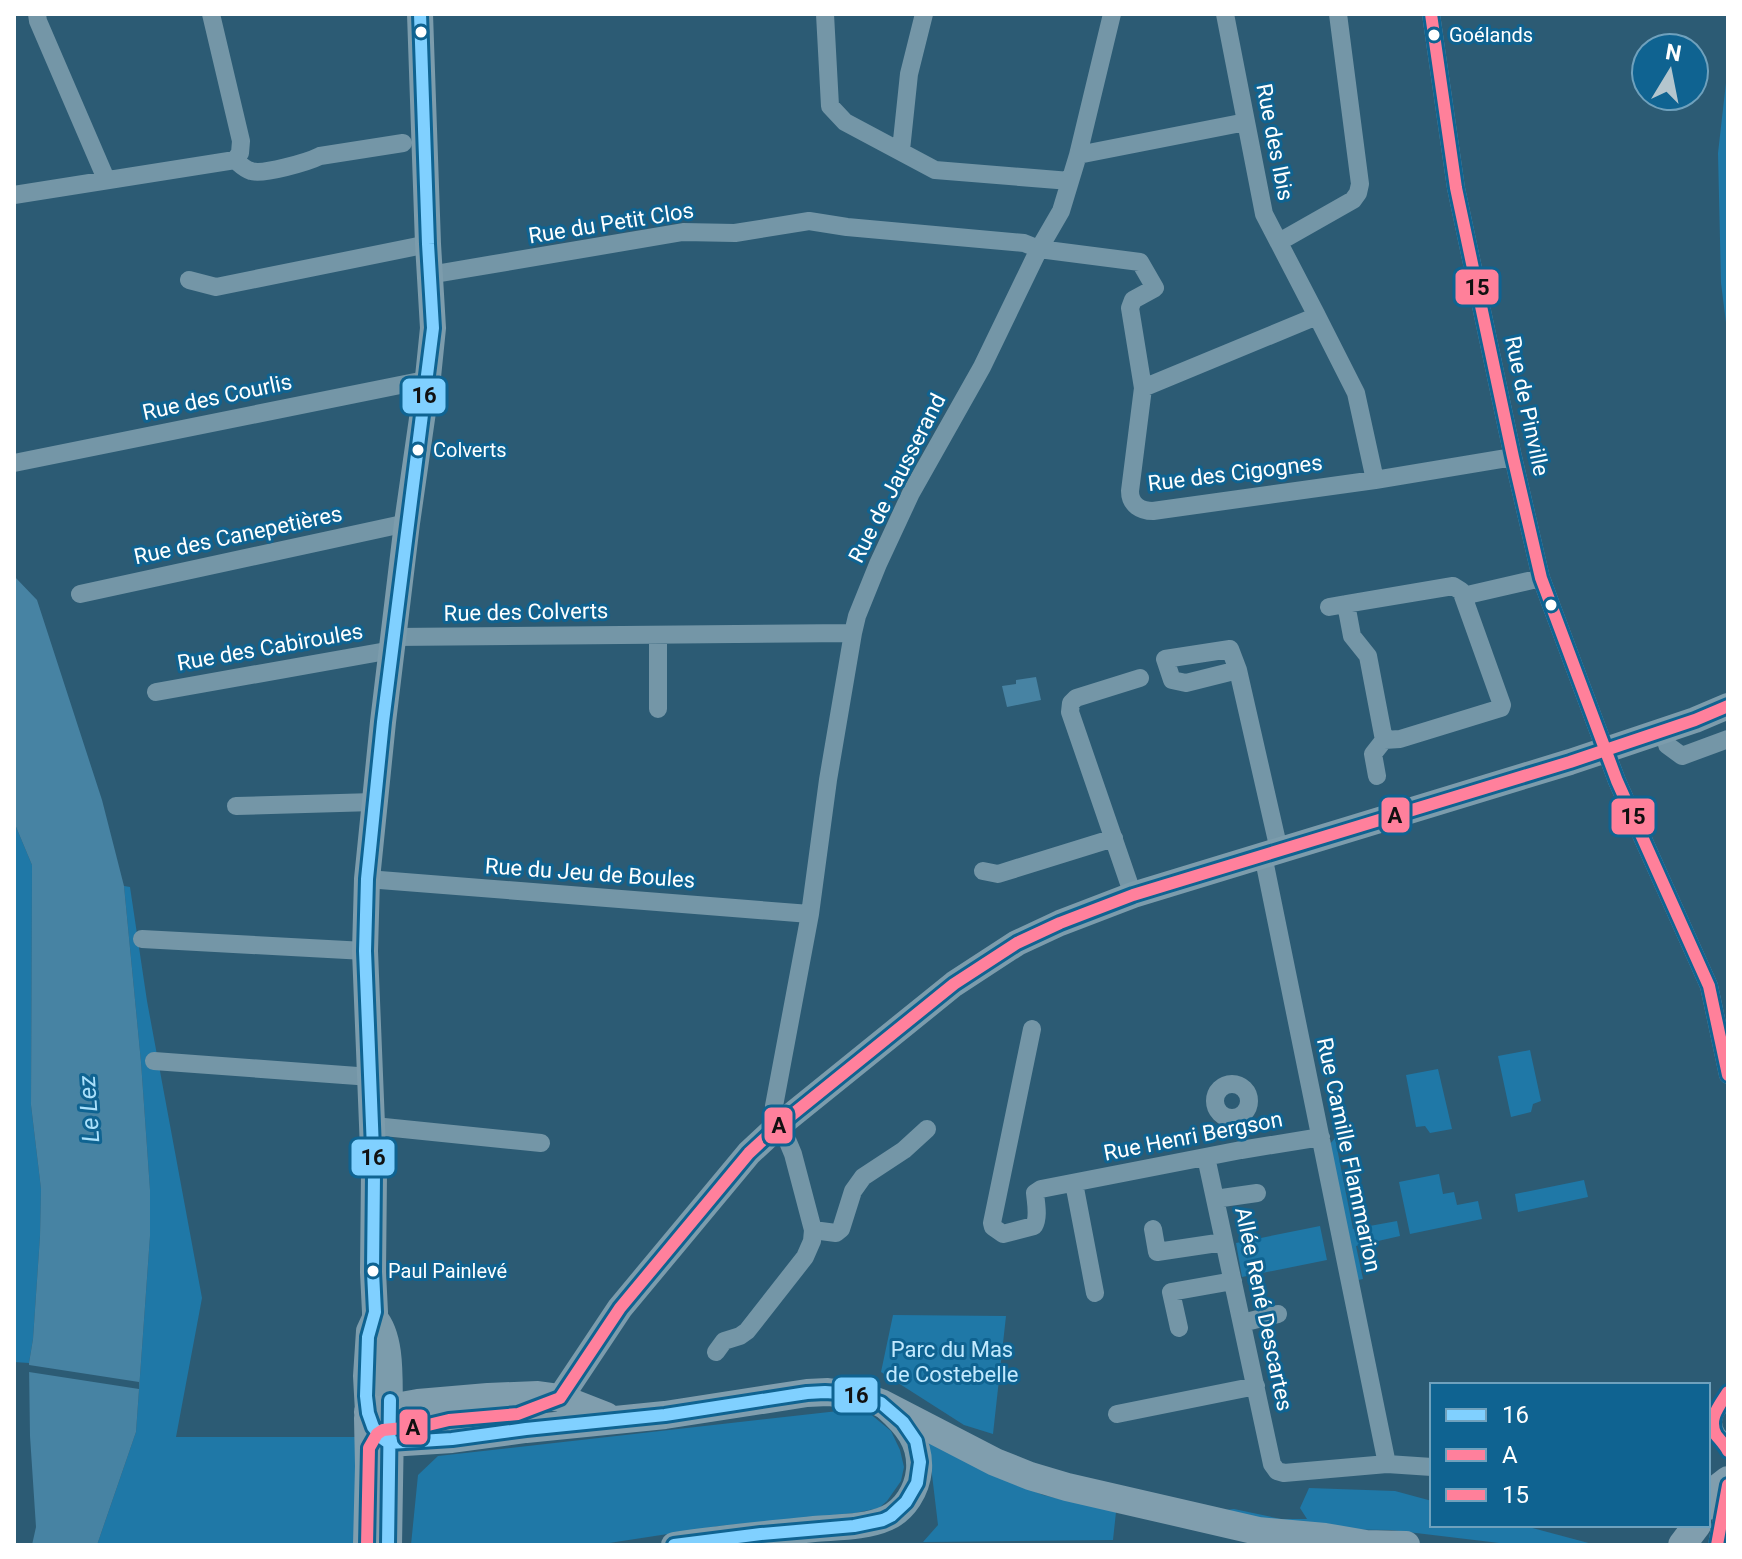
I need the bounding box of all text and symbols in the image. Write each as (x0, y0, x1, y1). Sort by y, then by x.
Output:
place label: Goélands (1449, 23, 1533, 47)
unlabelled marker (413, 24, 429, 40)
marker: Goélands (1426, 27, 1442, 43)
north arrow (1630, 32, 1710, 112)
text: N (1664, 39, 1683, 66)
street label: Rue des Ibis (1251, 81, 1299, 203)
street label: Rue du Petit Clos (527, 198, 695, 248)
line badge: 15 (1454, 268, 1500, 306)
text: 15 (1464, 275, 1490, 300)
street label: Rue de Pinville (1500, 334, 1554, 478)
street label: Rue des Courlis (140, 369, 294, 425)
line badge: 16 (401, 377, 447, 415)
text: 16 (411, 383, 437, 408)
street label: Rue de Jausserand (844, 389, 950, 567)
place label: Colverts (433, 438, 507, 462)
marker: Colverts (410, 442, 426, 458)
street label: Rue des Cigognes (1146, 450, 1324, 496)
street label: Rue des Canepetières (132, 501, 344, 569)
unlabelled marker (1543, 597, 1559, 613)
street label: Rue des Colverts (443, 598, 609, 626)
street label: Rue des Cabiroules (175, 618, 365, 676)
line badge: A (1380, 796, 1411, 834)
line badge: 15 (1610, 797, 1656, 836)
text: A (1388, 803, 1403, 828)
text: 15 (1620, 804, 1646, 829)
street label: Rue du Jeu de Boules (484, 853, 696, 893)
street label: Rue Camille Flammarion (1312, 1035, 1386, 1275)
water label: Le Lez (73, 1074, 105, 1144)
line badge: A (763, 1106, 794, 1145)
street label: Rue Henri Bergson (1101, 1106, 1285, 1166)
text: A (772, 1113, 787, 1138)
line badge: 16 (350, 1138, 396, 1177)
text: 16 (360, 1145, 386, 1170)
street label: Allée René Descartes (1230, 1205, 1298, 1413)
place label: Paul Painlevé (388, 1259, 507, 1283)
marker: Paul Painlevé (365, 1263, 381, 1279)
park label: Parc du Mas de Costebelle (886, 1337, 1019, 1387)
line badge: 16 (833, 1376, 879, 1414)
text: 16 (843, 1383, 869, 1408)
legend (1430, 1383, 1710, 1527)
text: 16 (1502, 1401, 1529, 1429)
line badge: A (398, 1408, 429, 1446)
text: A (406, 1415, 421, 1440)
text: A (1502, 1441, 1518, 1469)
text: 15 (1502, 1481, 1529, 1509)

